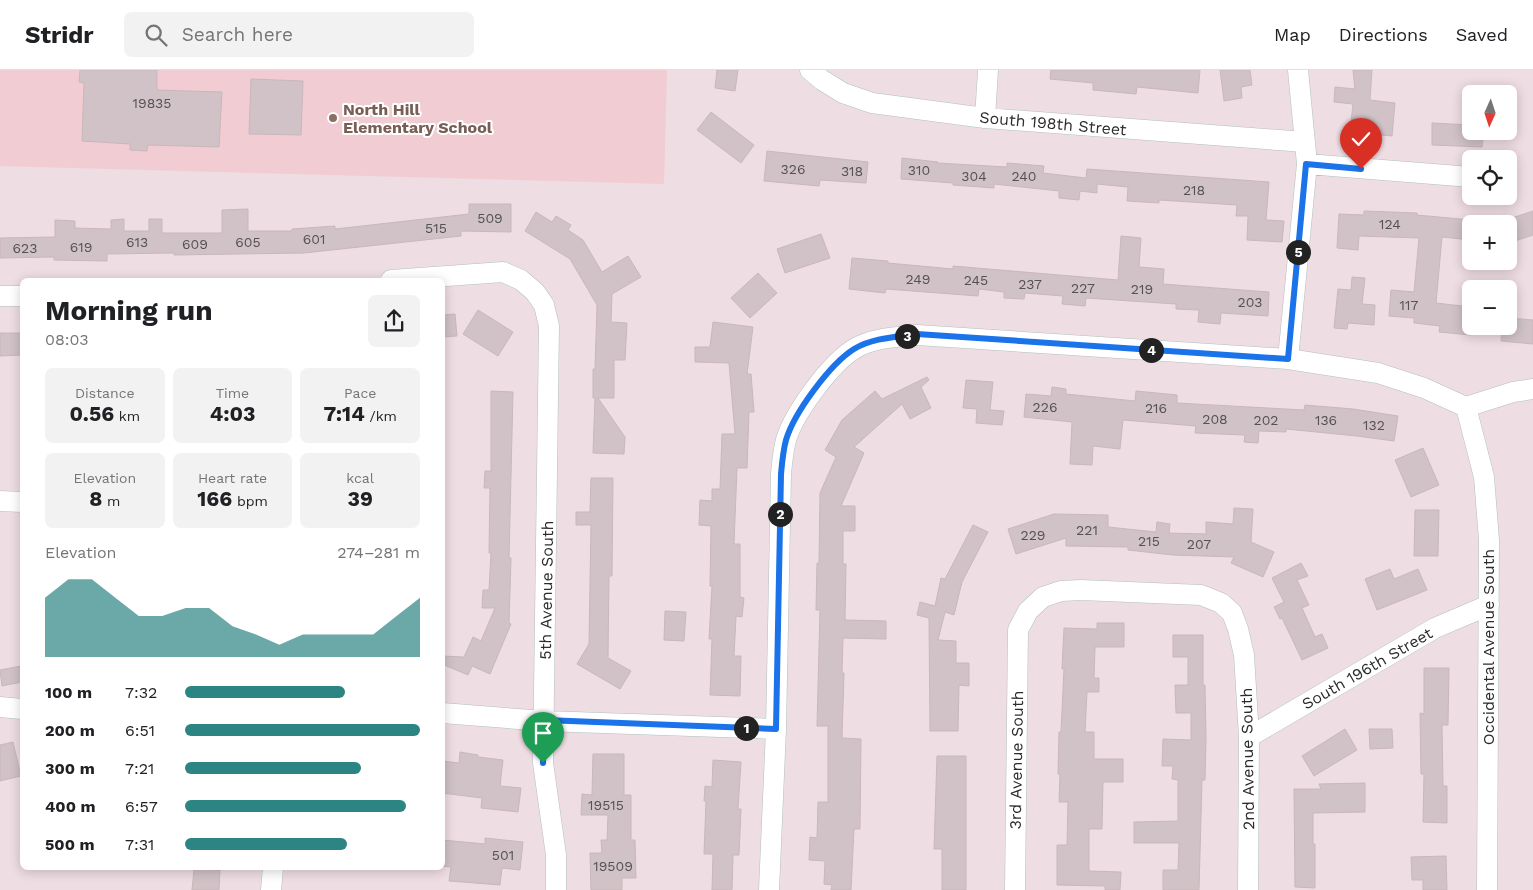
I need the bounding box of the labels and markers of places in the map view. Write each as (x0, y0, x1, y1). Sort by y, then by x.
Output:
place label: North Hill Elementary School (343, 100, 493, 137)
marker: North Hill Elementary School (327, 112, 339, 124)
pin (1340, 118, 1382, 169)
pin: 5 (1286, 240, 1310, 264)
pin: 3 (894, 324, 920, 348)
pin: 4 (1138, 338, 1164, 362)
pin: 2 (768, 502, 792, 526)
pin (522, 712, 564, 763)
pin: 1 (734, 716, 758, 740)

